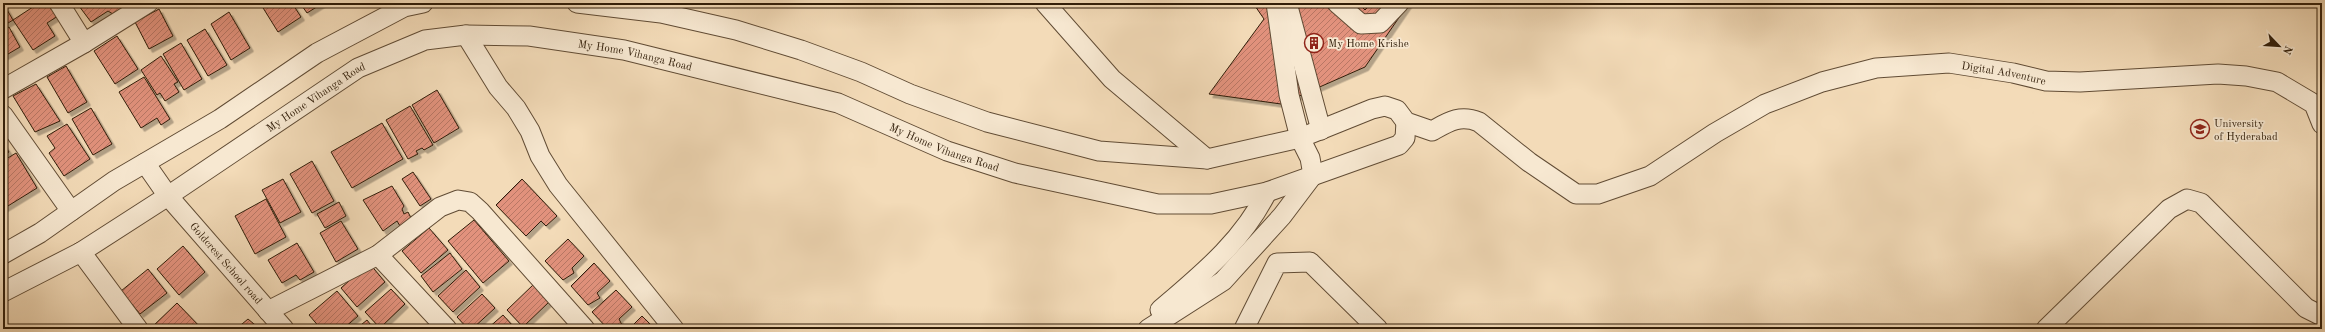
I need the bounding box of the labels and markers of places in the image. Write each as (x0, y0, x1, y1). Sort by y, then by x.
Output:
building icon: My Home Krishe (1303, 32, 1325, 54)
place label: My Home Krishe (1328, 39, 1409, 50)
school or university icon: University of Hyderabad (2189, 118, 2211, 140)
place label: University of Hyderabad (2214, 119, 2278, 143)

